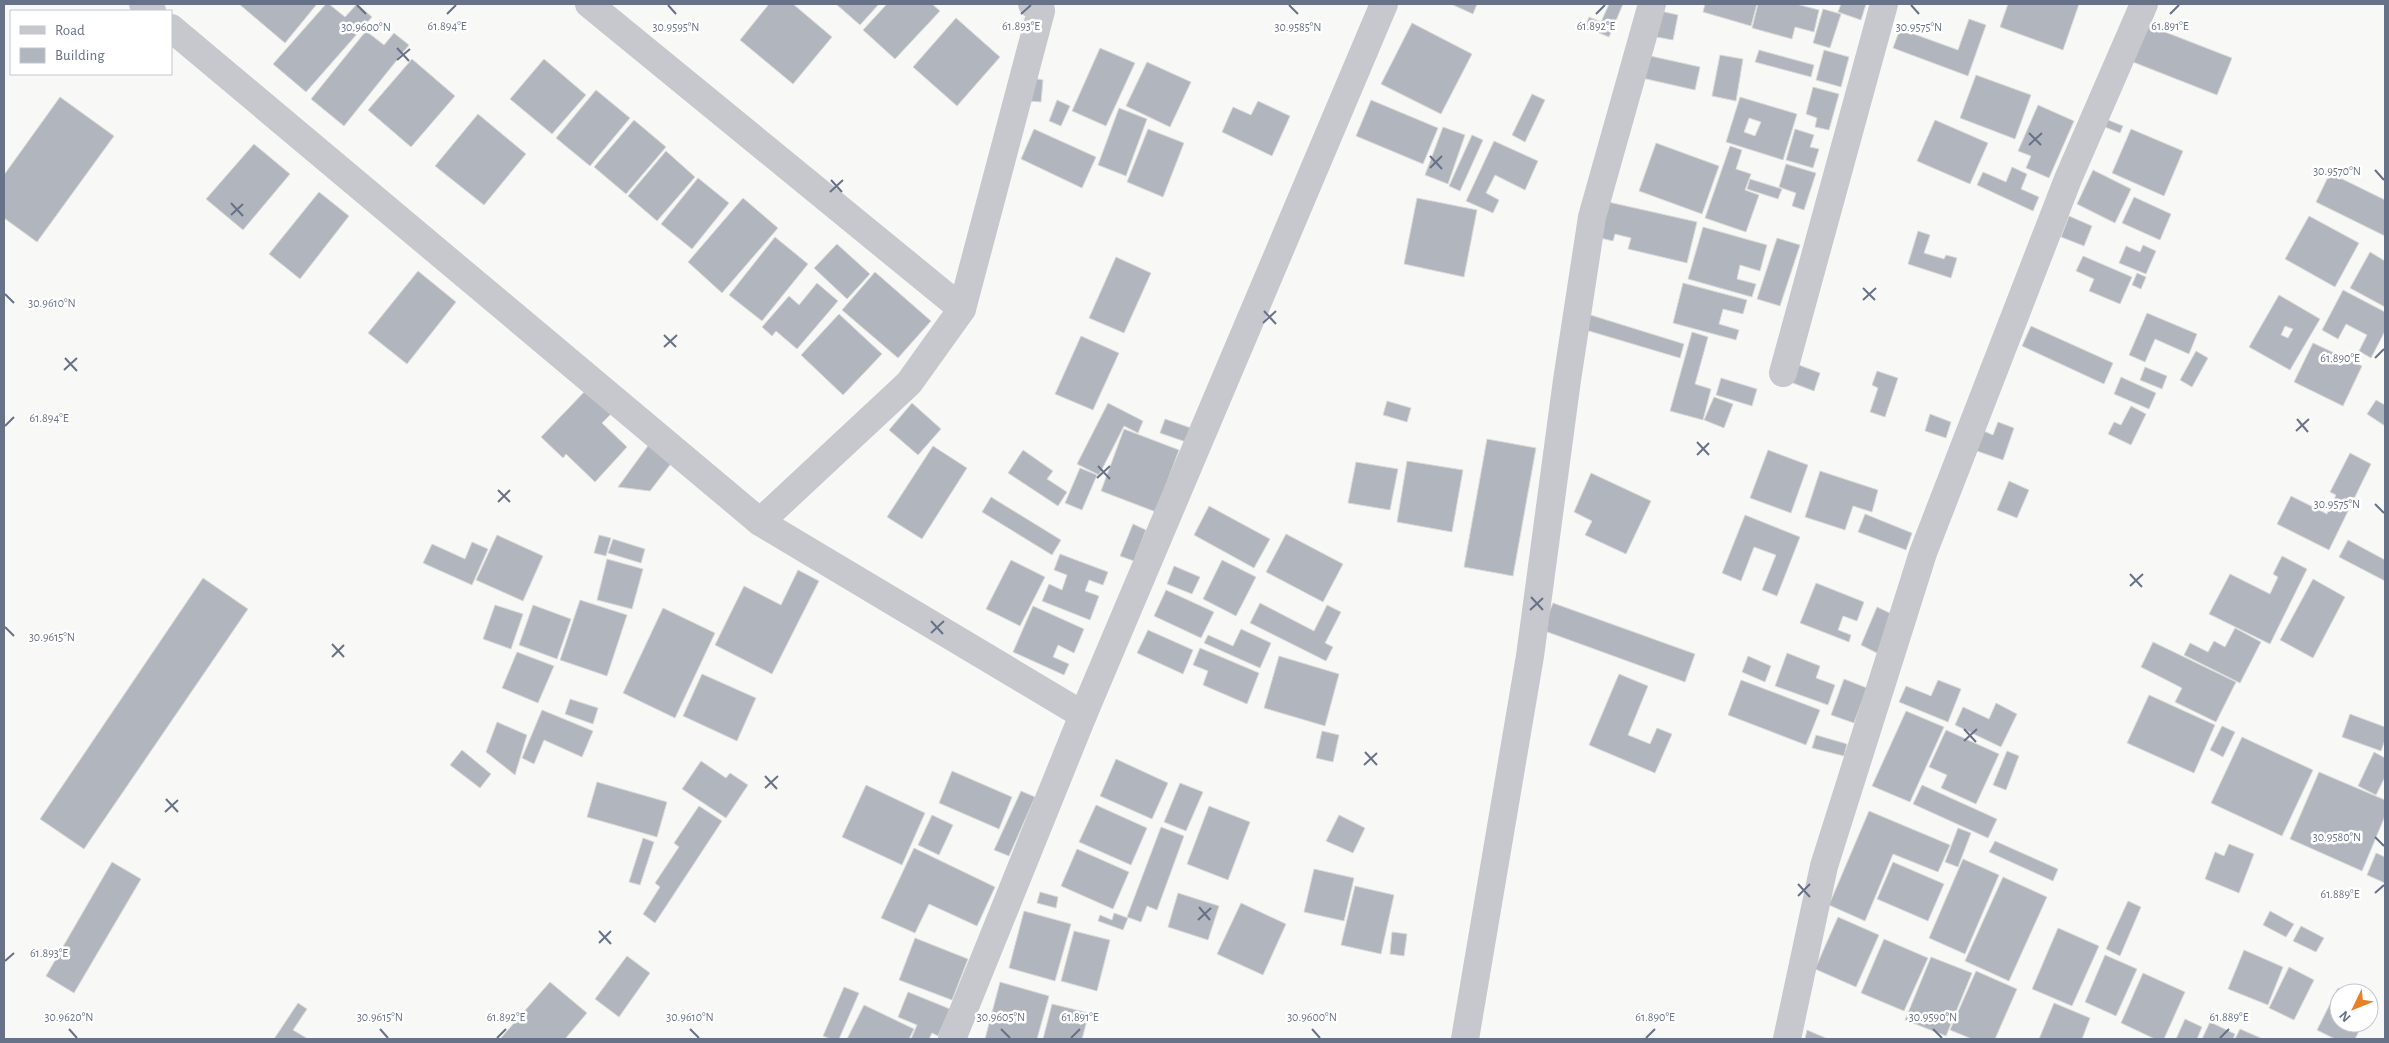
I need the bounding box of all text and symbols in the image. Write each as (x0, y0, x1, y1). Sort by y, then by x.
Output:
legend (10, 10, 172, 75)
text: 61.894°E (428, 20, 467, 32)
text: 61.893°E (1002, 20, 1040, 32)
text: 61.892°E (1577, 20, 1616, 32)
text: 61.891°E (2151, 20, 2189, 32)
text: 30.9600°N (341, 21, 391, 33)
text: 30.9595°N (652, 21, 700, 33)
text: 30.9585°N (1274, 21, 1322, 33)
text: 30.9575°N (1896, 21, 1942, 33)
text: Road (55, 23, 85, 38)
text: Building (55, 48, 105, 63)
text: 30.9570°N (2313, 165, 2361, 177)
text: 30.9610°N (28, 297, 76, 309)
text: 61.890°E (2320, 352, 2360, 364)
text: 61.894°E (30, 412, 69, 424)
text: 30.9575°N (2314, 498, 2360, 510)
text: 30.9615°N (29, 631, 75, 643)
text: 30.9580°N (2313, 831, 2361, 843)
text: 61.889°E (2321, 888, 2360, 900)
text: 61.893°E (30, 947, 68, 959)
north arrow (2329, 983, 2379, 1033)
text: N (2337, 1008, 2354, 1025)
text: 30.9620°N (45, 1011, 93, 1023)
text: 30.9615°N (357, 1011, 403, 1023)
text: 61.892°E (487, 1011, 526, 1023)
text: 30.9610°N (666, 1011, 714, 1023)
text: 30.9605°N (977, 1011, 1025, 1023)
text: 61.891°E (1061, 1011, 1099, 1023)
text: 30.9600°N (1287, 1011, 1337, 1023)
text: 61.890°E (1635, 1011, 1675, 1023)
text: 30.9590°N (1909, 1011, 1957, 1023)
text: 61.889°E (2210, 1011, 2249, 1023)

